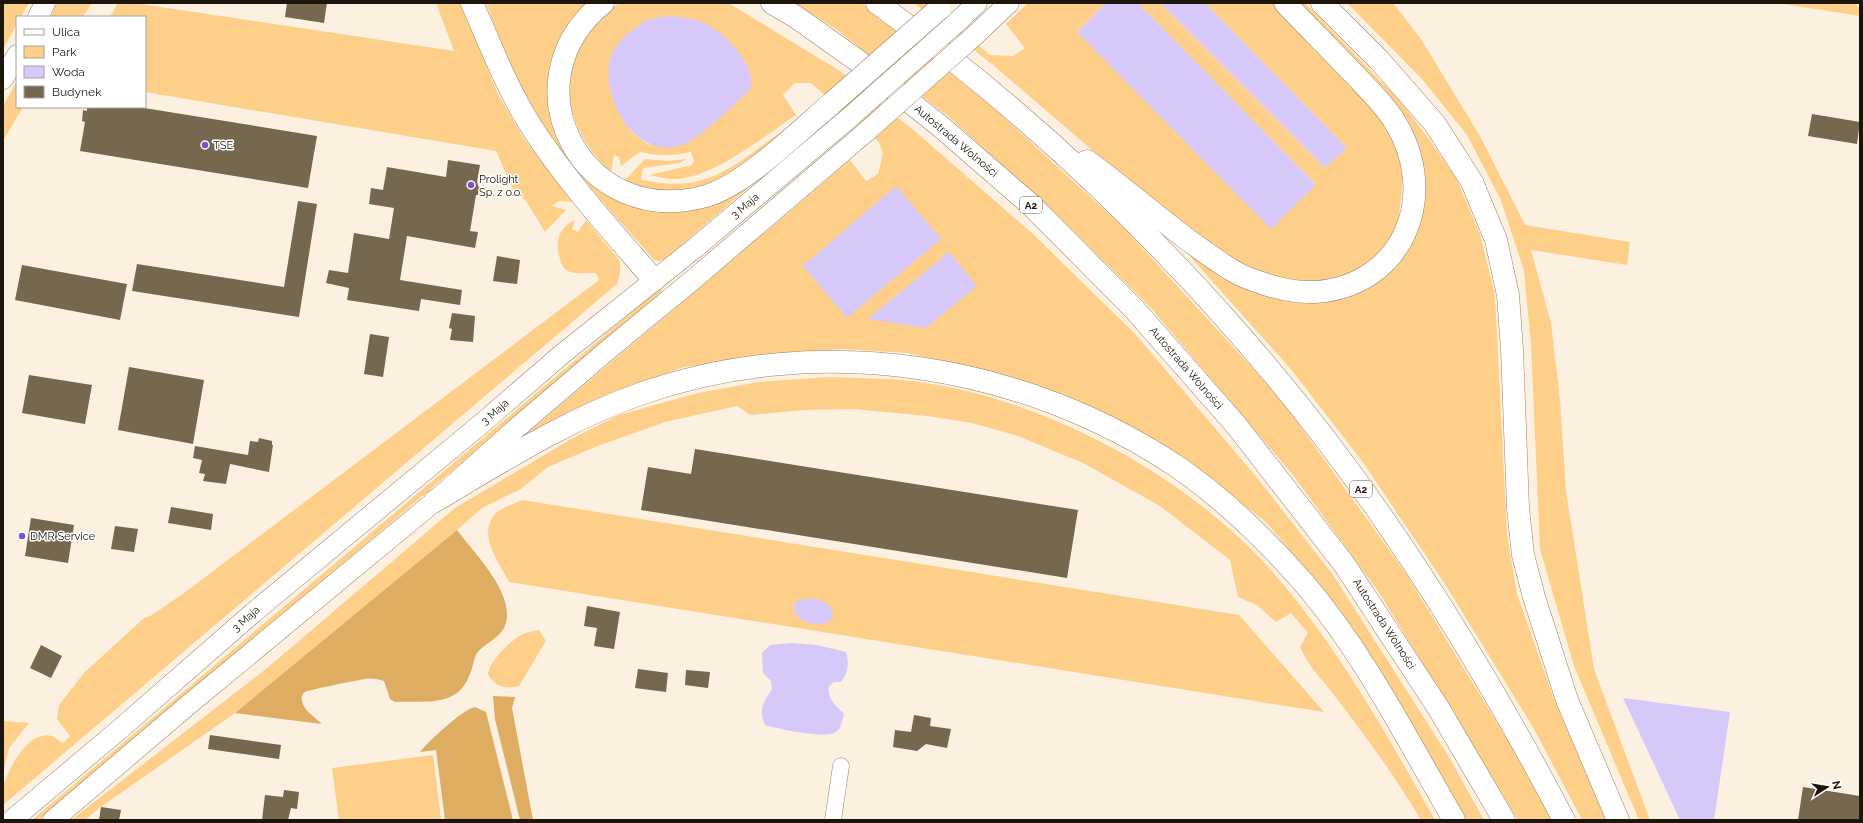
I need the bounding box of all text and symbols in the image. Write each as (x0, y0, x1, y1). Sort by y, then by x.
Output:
legend (16, 16, 146, 108)
text: Ulica (52, 25, 80, 39)
text: Park (52, 45, 77, 59)
text: Woda (52, 65, 85, 79)
text: Budynek (52, 85, 102, 99)
street label: Autostrada Wolności (912, 102, 1000, 180)
place label: TSE (213, 139, 233, 152)
marker: TSE (200, 140, 210, 150)
place label: Prolight Sp. z o.o. (479, 173, 522, 199)
marker: Prolight Sp. z o.o. (466, 180, 476, 190)
street label: 3 Maja (728, 190, 762, 222)
road number: A2 (1020, 197, 1042, 213)
street label: Autostrada Wolności (1147, 324, 1225, 412)
street label: 3 Maja (478, 396, 512, 428)
road number: A2 (1350, 481, 1372, 497)
place label: DMR Service (30, 530, 96, 543)
marker: DMR Service (17, 531, 27, 541)
street label: Autostrada Wolności (1350, 576, 1418, 672)
street label: 3 Maja (229, 603, 263, 635)
north arrow (1807, 767, 1847, 807)
text: N (1829, 780, 1844, 790)

